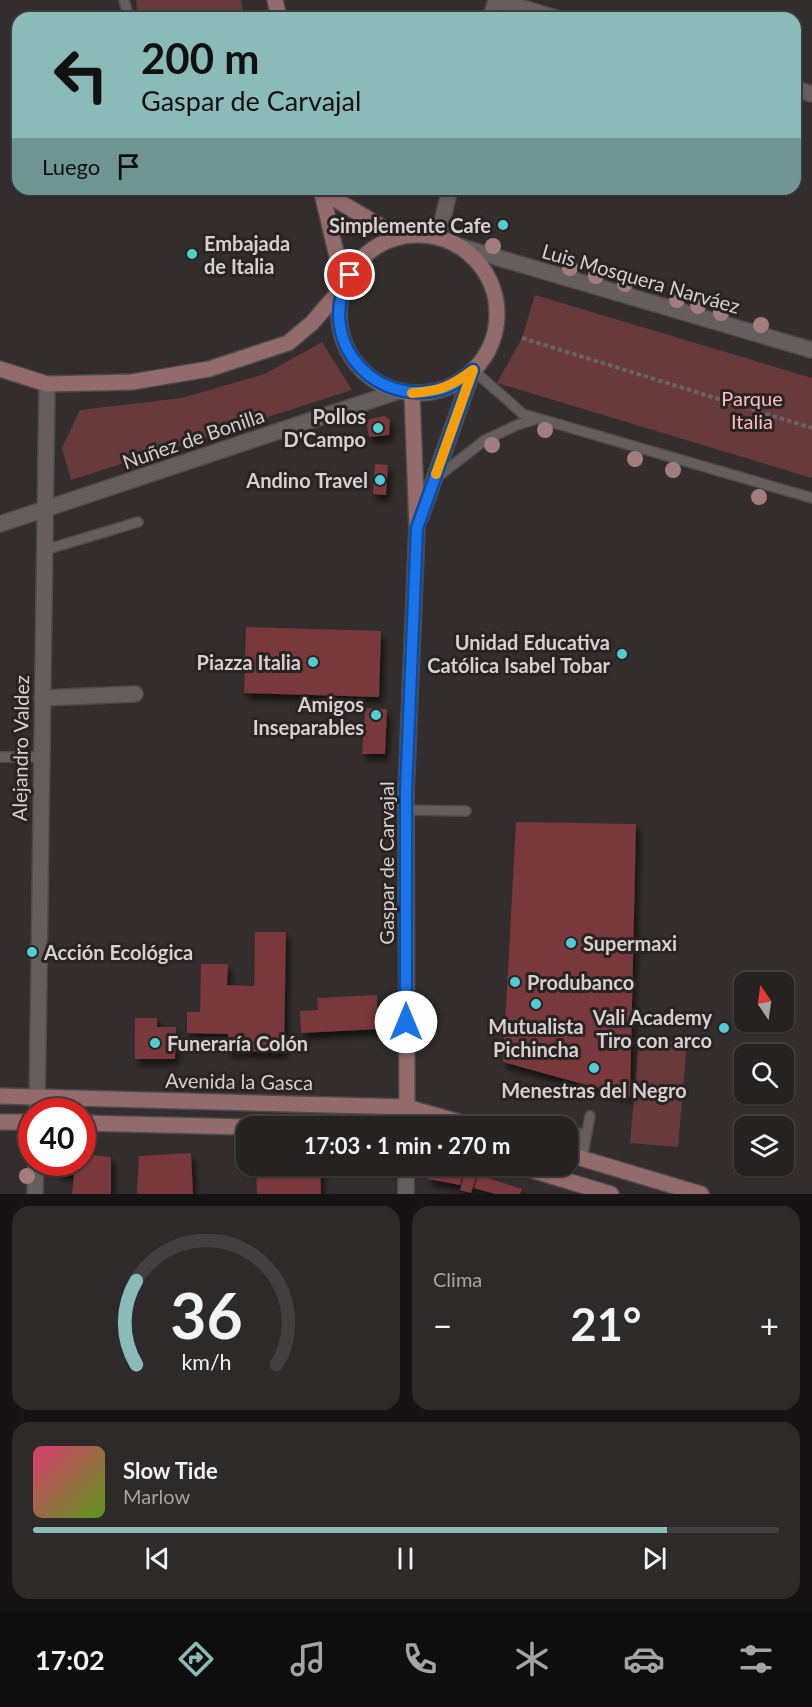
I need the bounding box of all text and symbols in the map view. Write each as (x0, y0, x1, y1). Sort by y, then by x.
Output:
text: 200 m (141, 33, 259, 83)
icon: left (42, 36, 120, 114)
text: Gaspar de Carvajal (141, 84, 361, 117)
icon: arrive (112, 150, 145, 183)
text: Luego (42, 153, 100, 180)
place label: Simplemente Cafe (329, 213, 491, 237)
marker: Simplemente Cafe (496, 218, 510, 232)
place label: Embajada de Italia (204, 231, 290, 278)
street label: Luis Mosquera Narváez (539, 238, 743, 318)
marker: Embajada de Italia (185, 247, 199, 261)
pin (324, 249, 375, 300)
icon: arrive (333, 258, 366, 291)
park label: Parque Italia (721, 386, 783, 433)
street label: Nuñez de Bonilla (119, 402, 267, 474)
place label: Pollos D'Campo (284, 404, 366, 451)
marker: Pollos D'Campo (371, 421, 385, 435)
place label: Andino Travel (245, 468, 368, 492)
marker: Andino Travel (373, 473, 387, 487)
place label: Unidad Educativa Católica Isabel Tobar (427, 630, 611, 677)
marker: Unidad Educativa Católica Isabel Tobar (615, 647, 629, 661)
place label: Piazza Italia (197, 650, 301, 674)
marker: Piazza Italia (306, 655, 320, 669)
street label: Alejandro Valdez (7, 675, 33, 821)
place label: Amigos Inseparables (253, 692, 364, 739)
marker: Amigos Inseparables (369, 708, 383, 722)
street label: Gaspar de Carvajal (374, 781, 398, 945)
place label: Supermaxi (583, 931, 677, 955)
marker: Supermaxi (564, 936, 578, 950)
place label: Acción Ecológica (43, 940, 193, 964)
marker: Acción Ecológica (25, 945, 39, 959)
place label: Produbanco (527, 970, 634, 994)
north arrow (734, 972, 794, 1032)
map controls (734, 972, 794, 1176)
marker: Produbanco (508, 975, 522, 989)
position arrow (374, 990, 438, 1054)
marker: Mutualista Pichincha (529, 997, 543, 1011)
place label: Vali Academy Tiro con arco (592, 1005, 712, 1052)
place label: Mutualista Pichincha (488, 1014, 584, 1061)
marker: Vali Academy Tiro con arco (717, 1021, 731, 1035)
place label: Funeraría Colón (167, 1031, 308, 1055)
marker: Funeraría Colón (148, 1036, 162, 1050)
button: search (734, 1044, 794, 1104)
marker: Menestras del Negro (587, 1061, 601, 1075)
street label: Avenida la Gasca (165, 1068, 313, 1094)
place label: Menestras del Negro (501, 1078, 687, 1102)
speed limit sign: 40 (18, 1098, 96, 1176)
button: layers (734, 1116, 794, 1176)
text: 17:03 · 1 min · 270 m (304, 1132, 510, 1159)
text: Clima (433, 1267, 482, 1291)
text: 36 (170, 1277, 242, 1352)
text: 21° (571, 1297, 641, 1351)
text: − (433, 1305, 452, 1345)
text: + (760, 1305, 779, 1345)
text: km/h (181, 1349, 231, 1375)
text: Slow Tide (123, 1457, 218, 1484)
text: Marlow (123, 1484, 190, 1508)
icon: previous (141, 1542, 174, 1575)
icon: pause (389, 1542, 422, 1575)
icon: next (638, 1542, 671, 1575)
icon: directions (175, 1638, 217, 1680)
icon: music (287, 1638, 329, 1680)
icon: phone (399, 1638, 441, 1680)
icon: climate (511, 1638, 553, 1680)
icon: car (623, 1638, 665, 1680)
icon: filters (735, 1638, 777, 1680)
text: 17:02 (35, 1643, 105, 1676)

